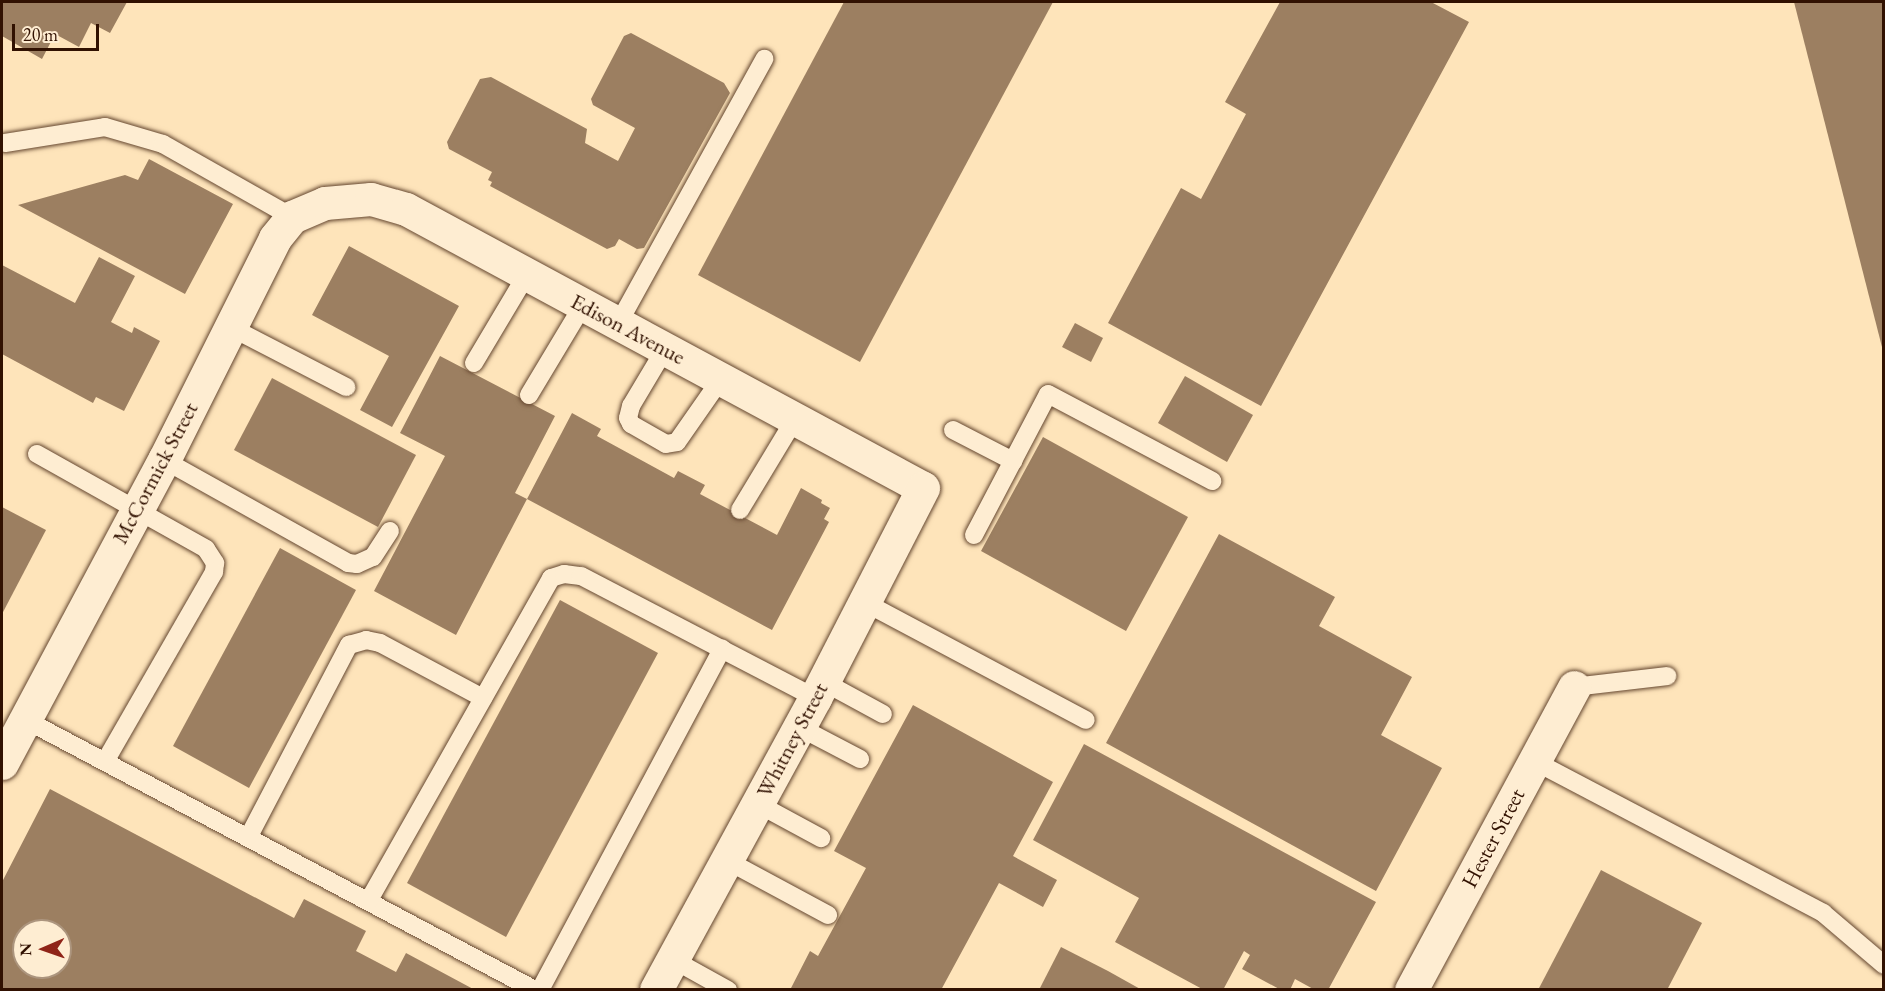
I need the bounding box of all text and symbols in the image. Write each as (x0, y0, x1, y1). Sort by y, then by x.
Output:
scale bar (15, 12, 102, 50)
text: 20 m (23, 23, 58, 46)
street label: Edison Avenue (566, 288, 690, 370)
street label: McCormick Street (107, 398, 203, 548)
street label: Whitney Street (751, 678, 833, 802)
street label: Hester Street (1456, 784, 1530, 892)
north arrow (12, 919, 72, 979)
text: N (15, 943, 36, 956)

